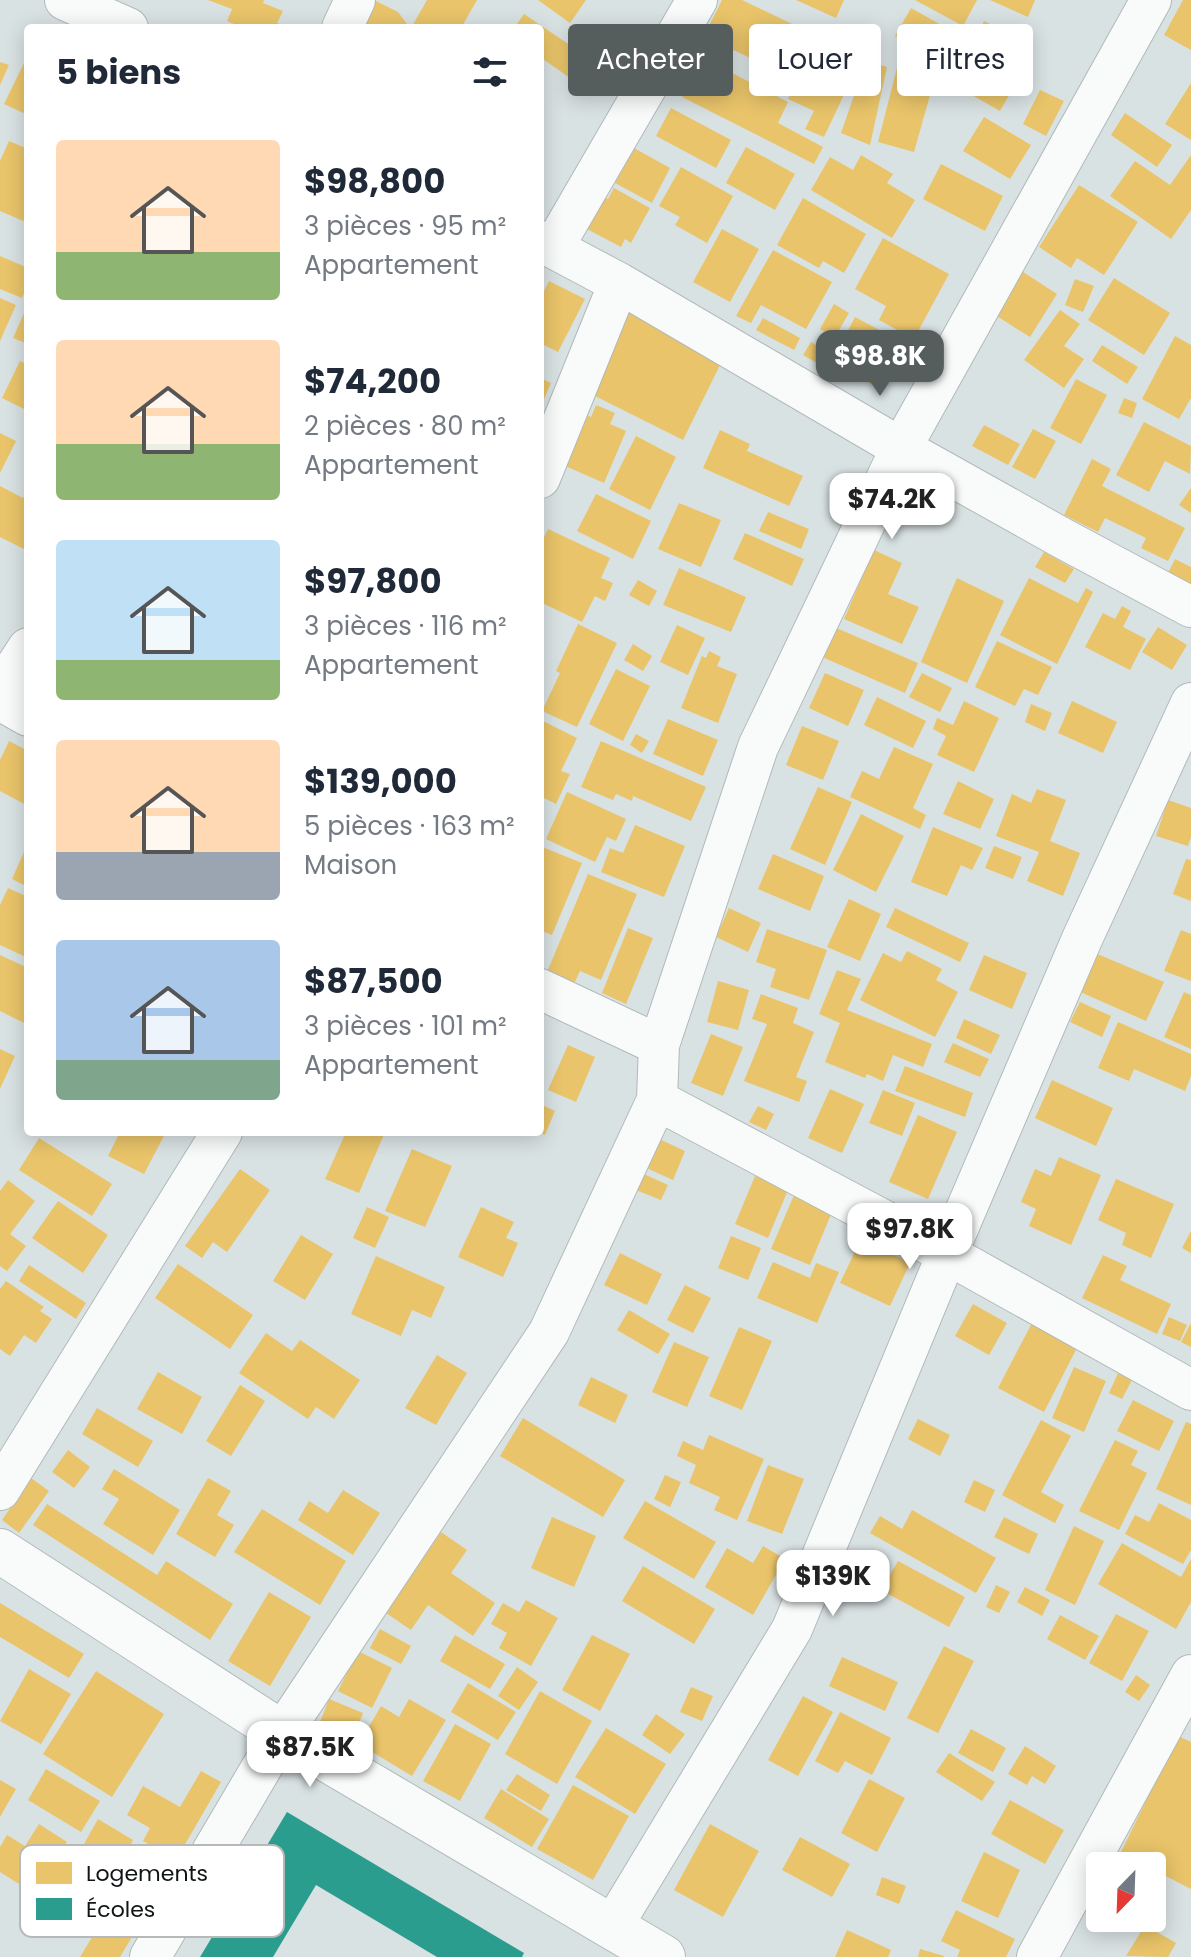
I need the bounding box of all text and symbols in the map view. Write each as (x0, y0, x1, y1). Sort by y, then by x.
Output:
chip: Acheter (568, 24, 733, 96)
chip: Louer (749, 24, 881, 96)
chip: Filtres (897, 24, 1033, 96)
text: 5 biens (56, 48, 181, 96)
icon: filters (468, 50, 512, 94)
text: $98,800 (304, 157, 445, 205)
icon: home (120, 172, 216, 268)
text: 3 pièces · 95 m² (304, 208, 506, 244)
text: Appartement (304, 247, 479, 283)
pin: $98.8K (815, 330, 945, 398)
text: $98.8K (834, 338, 926, 374)
text: $74,200 (304, 357, 441, 405)
icon: home (120, 372, 216, 468)
text: 2 pièces · 80 m² (304, 408, 506, 444)
text: Appartement (304, 447, 479, 483)
pin: $74.2K (827, 473, 957, 541)
text: $74.2K (848, 481, 936, 517)
text: $97,800 (304, 557, 442, 605)
icon: home (120, 572, 216, 668)
text: 3 pièces · 116 m² (304, 608, 507, 644)
text: Appartement (304, 647, 479, 683)
text: $139,000 (304, 757, 457, 805)
icon: home (120, 772, 216, 868)
text: 5 pièces · 163 m² (304, 808, 515, 844)
text: Maison (304, 847, 397, 883)
text: $87,500 (304, 957, 443, 1005)
icon: home (120, 972, 216, 1068)
text: 3 pièces · 101 m² (304, 1008, 507, 1044)
text: Appartement (304, 1047, 479, 1083)
pin: $97.8K (845, 1203, 975, 1271)
text: $97.8K (865, 1211, 955, 1247)
pin: $139K (777, 1550, 889, 1618)
text: $139K (795, 1558, 871, 1594)
pin: $87.5K (245, 1721, 375, 1789)
text: $87.5K (265, 1729, 355, 1765)
legend (20, 1845, 284, 1937)
north arrow (1086, 1852, 1166, 1932)
map controls (1086, 1852, 1166, 1932)
text: Logements (86, 1858, 208, 1889)
text: Écoles (86, 1894, 155, 1925)

